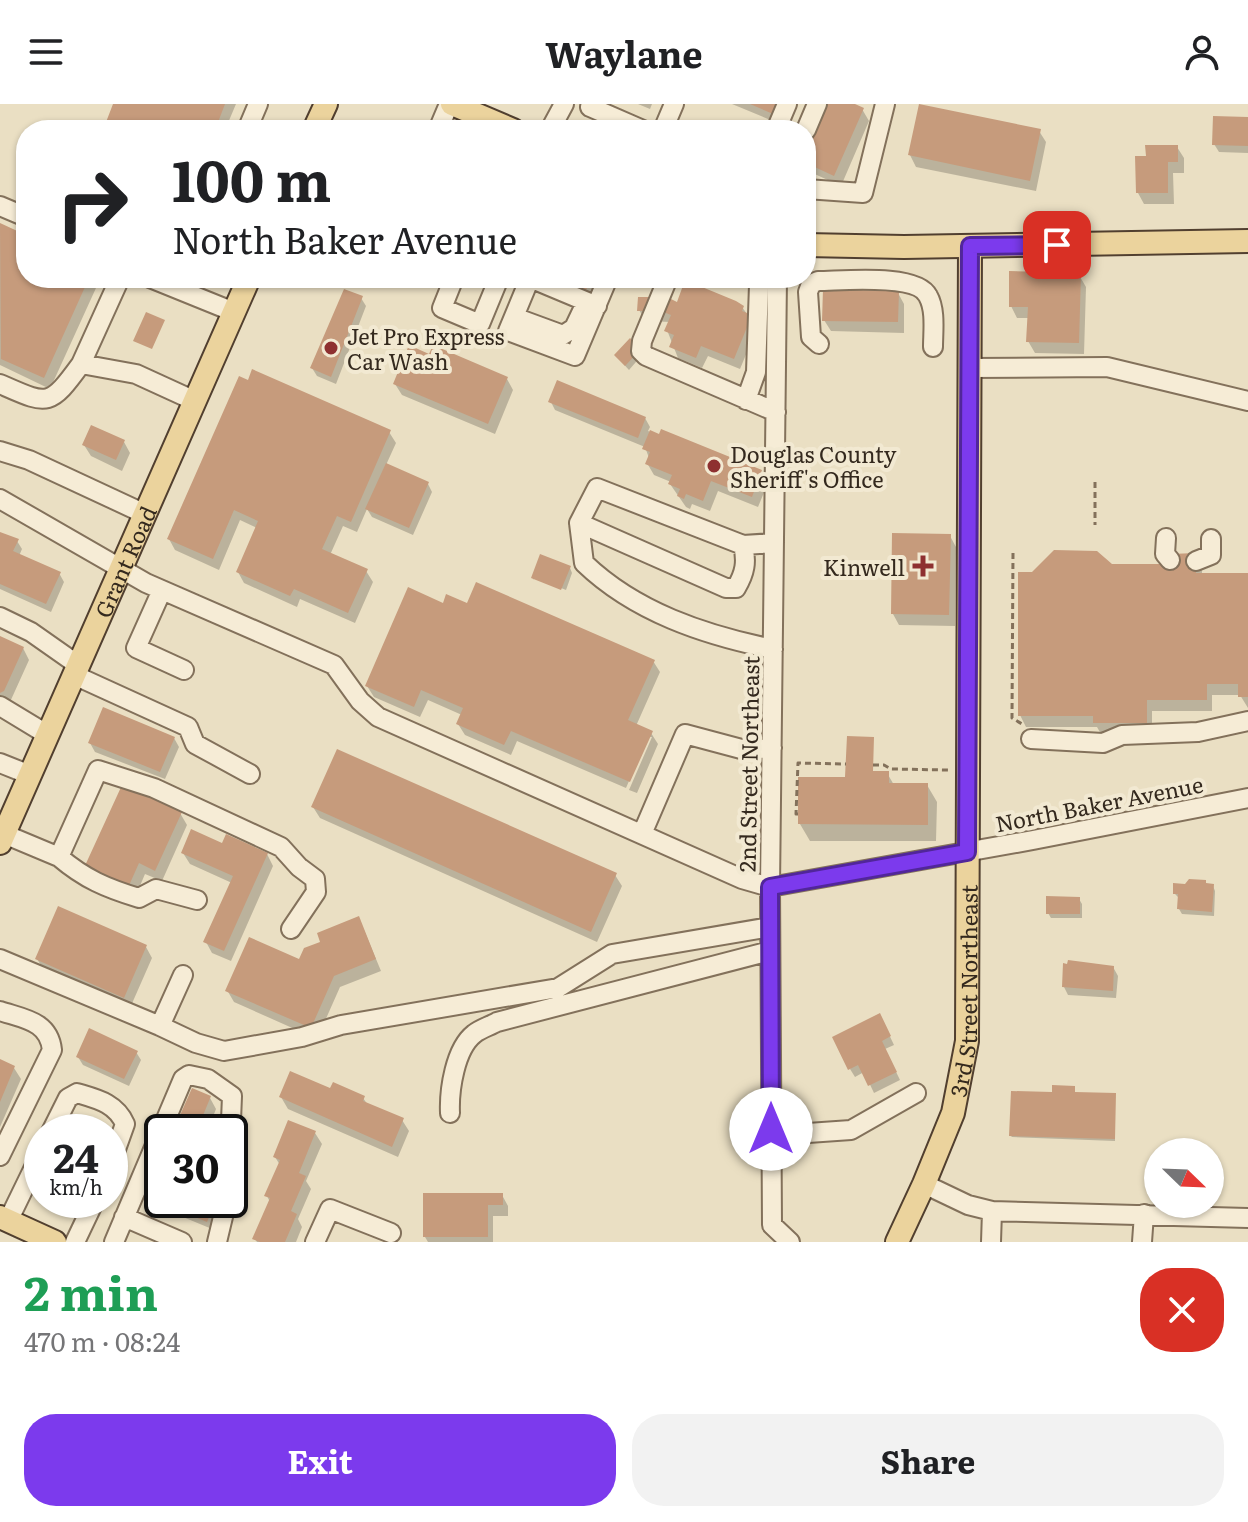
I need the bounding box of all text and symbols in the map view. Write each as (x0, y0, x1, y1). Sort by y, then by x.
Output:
text: Waylane (545, 26, 703, 79)
icon: menu (24, 30, 68, 74)
icon: person (1180, 30, 1224, 74)
text: 100 m (172, 136, 331, 219)
icon: right (40, 152, 144, 256)
pin (1023, 211, 1091, 279)
text: North Baker Avenue (172, 212, 517, 265)
icon: arrive (1035, 223, 1079, 267)
place label: Jet Pro Express Car Wash (347, 319, 505, 377)
marker: Jet Pro Express Car Wash (322, 339, 340, 357)
place label: Douglas County Sheriff's Office (730, 437, 897, 495)
marker: Douglas County Sheriff's Office (705, 457, 723, 475)
street label: Grant Road (85, 500, 163, 622)
place label: Kinwell (823, 550, 905, 583)
marker: Kinwell (912, 555, 934, 577)
street label: 2nd Street Northeast (730, 656, 766, 872)
street label: North Baker Avenue (992, 767, 1206, 839)
street label: 3rd Street Northeast (940, 884, 984, 1100)
position arrow (729, 1087, 813, 1171)
speed limit sign: 30 (144, 1114, 248, 1218)
text: 24 (53, 1126, 99, 1185)
north arrow (1144, 1138, 1224, 1218)
map controls (1144, 1138, 1224, 1218)
text: km/h (49, 1171, 103, 1201)
text: 2 min (24, 1255, 158, 1326)
button: close (1140, 1268, 1224, 1352)
text: 470 m · 08:24 (24, 1321, 180, 1360)
button: Exit (24, 1414, 616, 1506)
button: Share (632, 1414, 1224, 1506)

